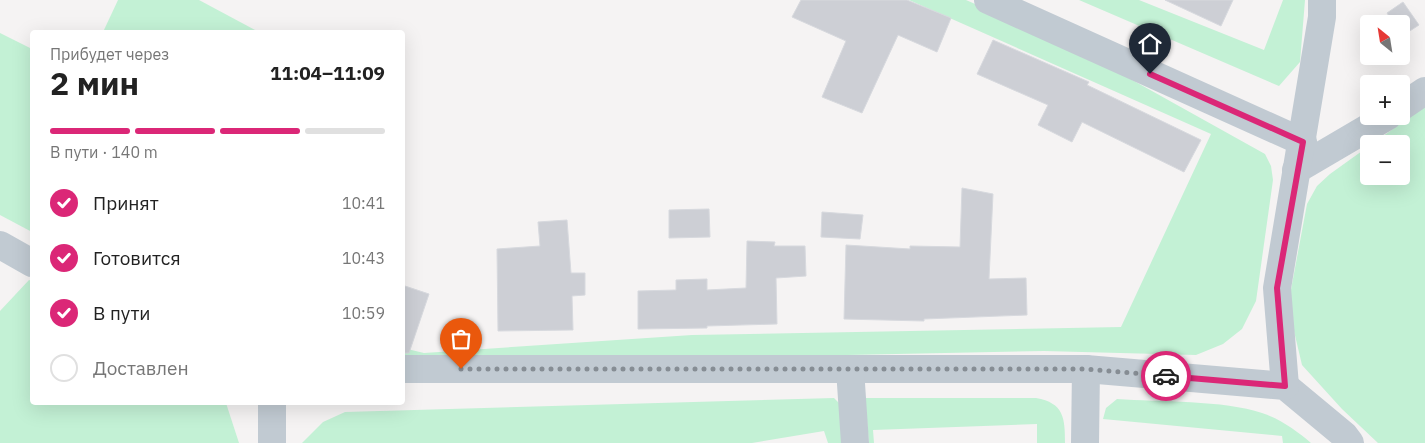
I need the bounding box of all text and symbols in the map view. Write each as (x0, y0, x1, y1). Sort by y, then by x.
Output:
north arrow (1360, 15, 1410, 65)
map controls (1360, 15, 1410, 185)
pin (1129, 23, 1171, 74)
icon: home (1136, 30, 1164, 58)
text: Прибудет через (50, 44, 169, 64)
text: 11:04–11:09 (270, 61, 385, 85)
text: 2 мин (50, 62, 139, 104)
button: + (1360, 75, 1410, 125)
button: − (1360, 135, 1410, 185)
text: В пути · 140 m (50, 142, 158, 162)
icon: check (50, 189, 78, 217)
text: Принят (93, 191, 159, 215)
text: 10:41 (342, 193, 385, 213)
icon: check (50, 244, 78, 272)
text: Готовится (93, 246, 181, 270)
text: 10:43 (342, 248, 385, 268)
icon: check (50, 299, 78, 327)
text: В пути (93, 301, 151, 325)
text: 10:59 (342, 303, 385, 323)
pin (440, 318, 482, 369)
icon: bag (447, 325, 475, 353)
courier (1141, 351, 1191, 401)
text: Доставлен (93, 356, 189, 380)
icon: car (1152, 362, 1180, 390)

